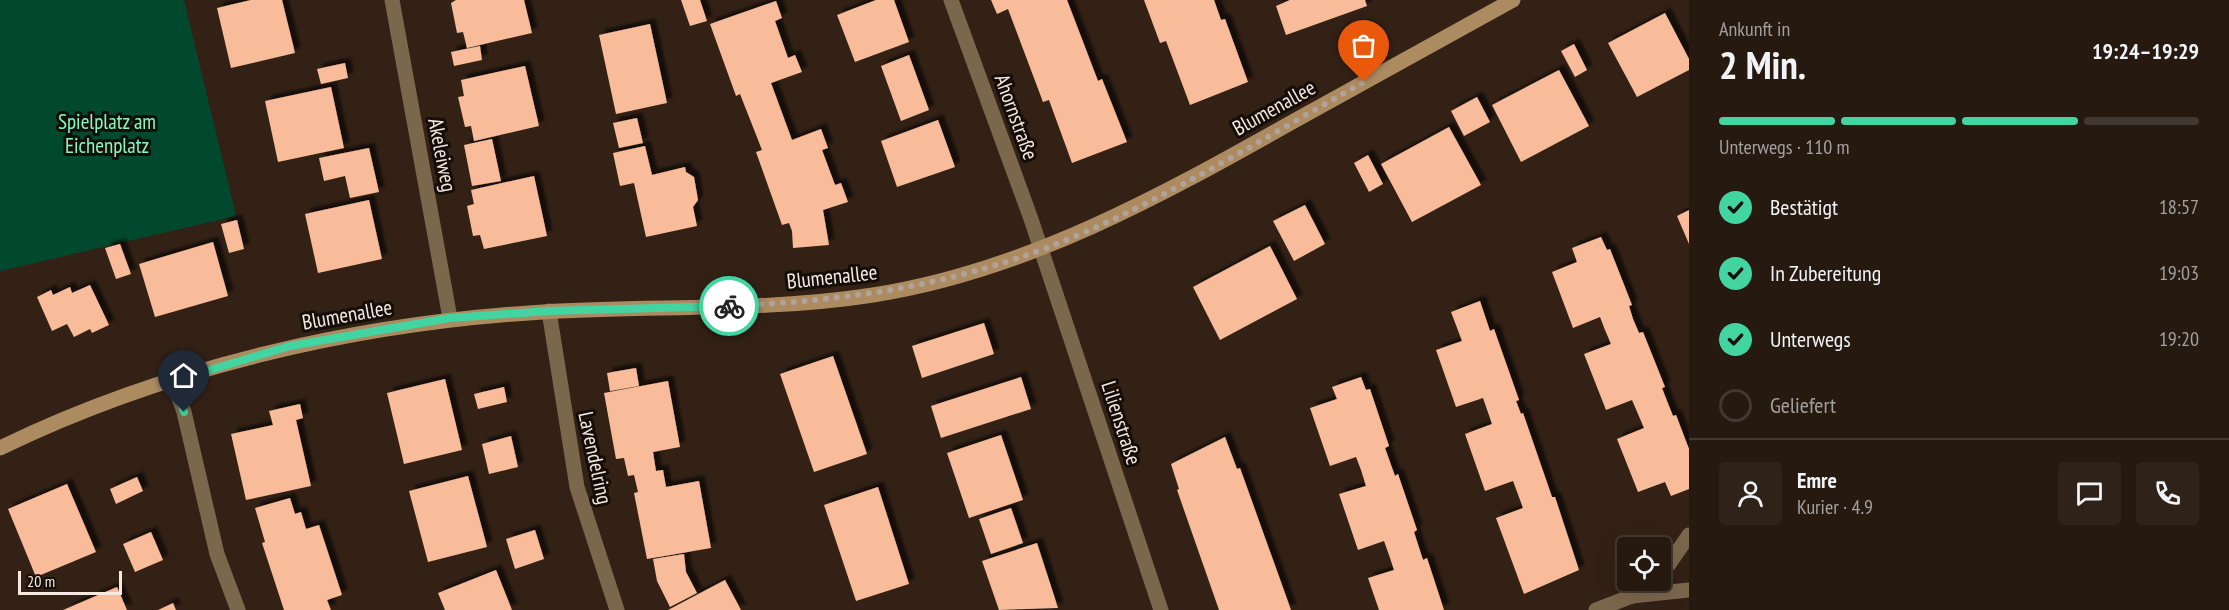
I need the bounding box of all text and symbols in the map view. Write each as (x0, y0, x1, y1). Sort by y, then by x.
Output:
text: Ankunft in (1719, 16, 1790, 42)
pin (1338, 20, 1389, 82)
icon: bag (1347, 29, 1380, 62)
text: 19:24–19:29 (2092, 37, 2199, 65)
text: 2 Min. (1719, 39, 1806, 90)
street label: Ahornstraße (989, 70, 1044, 163)
street label: Blumenallee (1227, 74, 1320, 141)
park label: Spielplatz am Eichenplatz (58, 108, 156, 159)
street label: Akeleiweg (422, 116, 463, 194)
text: Unterwegs · 110 m (1719, 134, 1849, 160)
icon: check (1719, 191, 1752, 224)
text: Bestätigt (1770, 193, 1838, 221)
text: 18:57 (2159, 194, 2199, 220)
icon: check (1719, 257, 1752, 290)
street label: Blumenallee (785, 258, 879, 295)
text: In Zubereitung (1770, 259, 1881, 287)
text: 19:03 (2159, 260, 2199, 286)
courier (699, 276, 759, 336)
icon: bike (713, 290, 746, 323)
street label: Blumenallee (300, 293, 394, 336)
icon: check (1719, 323, 1752, 356)
text: Unterwegs (1770, 325, 1851, 353)
text: 19:20 (2159, 326, 2199, 352)
pin (158, 350, 209, 412)
icon: home (167, 359, 200, 392)
street label: Lilienstraße (1095, 378, 1148, 468)
text: Geliefert (1770, 391, 1836, 419)
street label: Lavendelring (572, 409, 618, 507)
button: person (1719, 462, 1782, 525)
button: chat (2058, 462, 2121, 525)
button: phone (2136, 462, 2199, 525)
text: Emre (1797, 466, 1837, 494)
text: Kurier · 4.9 (1797, 494, 1873, 520)
map controls (1617, 537, 1671, 591)
button: locate (1617, 537, 1671, 591)
scale bar (18, 568, 122, 596)
text: 20 m (27, 571, 55, 591)

